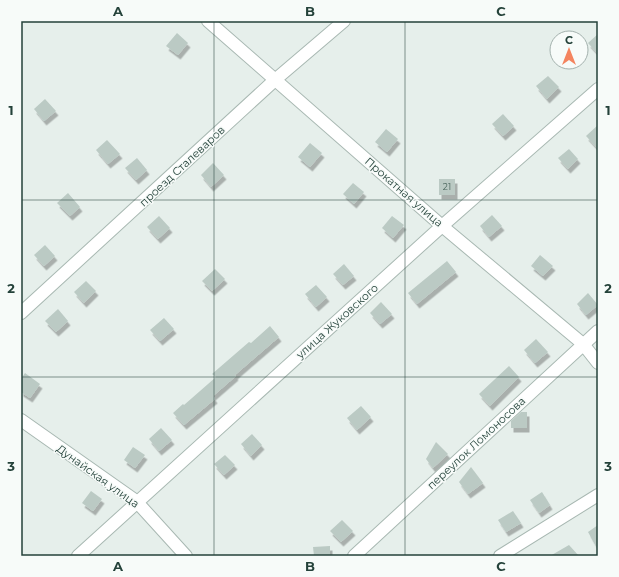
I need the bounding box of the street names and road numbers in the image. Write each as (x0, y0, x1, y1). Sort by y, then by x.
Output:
street label: проезд Сталеваров (136, 123, 228, 209)
street label: Прокатная улица (362, 154, 446, 230)
street label: улица Жуковского (292, 281, 381, 362)
street label: переулок Ломоносова (424, 394, 528, 492)
street label: Дунайская улица (54, 441, 142, 511)

